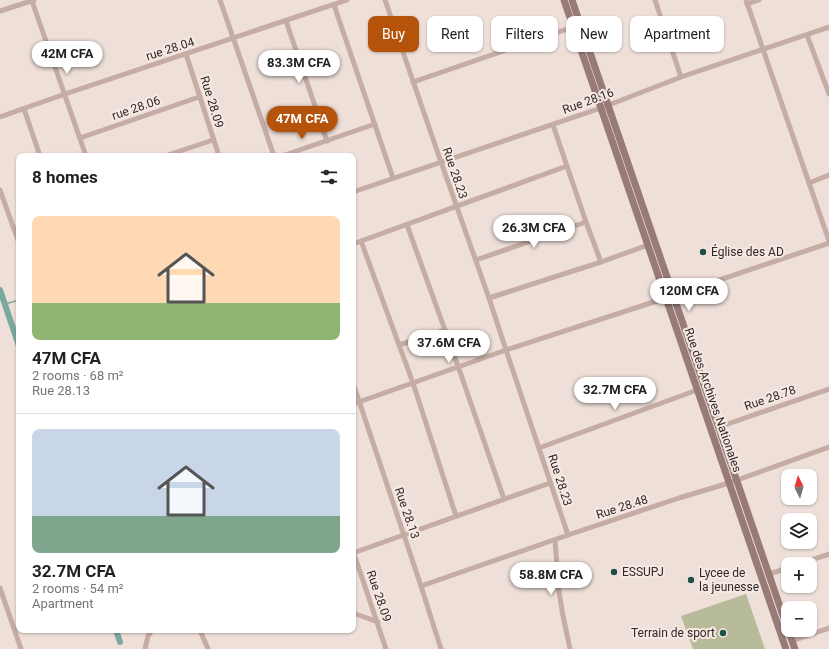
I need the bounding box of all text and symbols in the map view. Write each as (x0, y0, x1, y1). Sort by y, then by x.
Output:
chip: Buy (368, 16, 419, 52)
chip: Rent (427, 16, 483, 52)
chip: Filters (491, 16, 558, 52)
chip: New (566, 16, 622, 52)
chip: Apartment (630, 16, 724, 52)
street label: rue 28.04 (144, 35, 196, 63)
pin: 42M CFA (30, 41, 104, 75)
text: 42M CFA (41, 46, 93, 61)
pin: 83.3M CFA (253, 50, 345, 84)
text: 83.3M CFA (267, 55, 331, 70)
street label: Rue 28.09 (197, 74, 227, 130)
street label: Rue 28.16 (560, 85, 616, 117)
street label: rue 28.06 (110, 93, 162, 123)
pin: 47M CFA (265, 106, 339, 140)
text: 47M CFA (276, 111, 328, 126)
street label: Rue 28.23 (440, 145, 470, 201)
icon: filters (318, 166, 340, 188)
text: 8 homes (32, 167, 98, 187)
pin: 26.3M CFA (488, 215, 580, 249)
text: 26.3M CFA (502, 220, 566, 235)
icon: home (150, 242, 222, 314)
place label: Église des AD (711, 244, 784, 259)
marker: Église des AD (698, 247, 708, 257)
pin: 120M CFA (648, 278, 730, 312)
text: 120M CFA (659, 283, 719, 298)
street label: Rue des Archives Nationales (682, 326, 744, 474)
pin: 37.6M CFA (403, 330, 495, 364)
text: 37.6M CFA (417, 335, 481, 350)
text: 47M CFA (32, 348, 101, 368)
text: 2 rooms · 68 m² (32, 368, 124, 383)
pin: 32.7M CFA (569, 377, 661, 411)
text: 32.7M CFA (583, 382, 647, 397)
text: Rue 28.13 (32, 383, 90, 398)
street label: Rue 28.78 (742, 383, 798, 413)
street label: Rue 28.23 (545, 452, 575, 508)
icon: home (150, 455, 222, 527)
north arrow (781, 469, 817, 505)
map controls (781, 469, 817, 637)
street label: Rue 28.13 (392, 485, 422, 541)
street label: Rue 28.48 (594, 492, 650, 522)
button: layers (781, 513, 817, 549)
button: + (781, 557, 817, 593)
text: 32.7M CFA (32, 561, 116, 581)
pin: 58.8M CFA (505, 562, 597, 596)
place label: ESSUPJ (622, 565, 664, 579)
place label: Lycee de la jeunesse (699, 566, 759, 594)
text: 58.8M CFA (519, 567, 583, 582)
marker: ESSUPJ (609, 567, 619, 577)
street label: Rue 28.09 (364, 568, 394, 624)
marker: Lycee de la jeunesse (686, 575, 696, 585)
text: 2 rooms · 54 m² (32, 581, 124, 596)
text: Apartment (32, 596, 94, 611)
button: − (781, 601, 817, 637)
place label: Terrain de sport (631, 626, 715, 640)
marker: Terrain de sport (718, 628, 728, 638)

